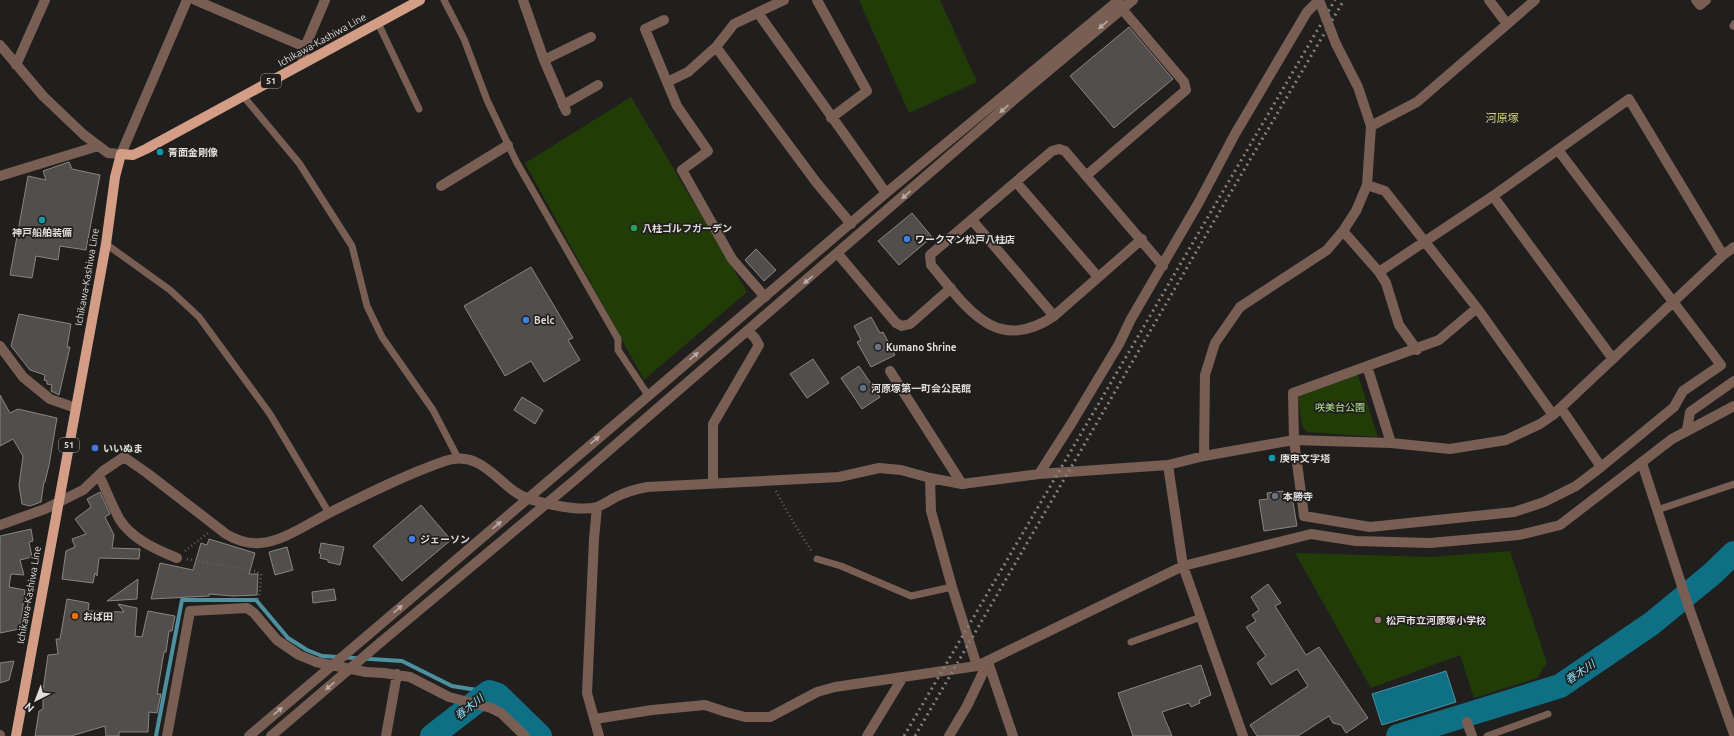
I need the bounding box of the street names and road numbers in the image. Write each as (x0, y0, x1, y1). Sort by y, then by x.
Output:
street label: Ichikawa-Kashiwa Line (276, 11, 368, 69)
road number: 51 (261, 74, 281, 88)
street label: Ichikawa-Kashiwa Line (73, 227, 101, 327)
road number: 51 (59, 438, 79, 452)
street label: Ichikawa-Kashiwa Line (15, 545, 43, 645)

